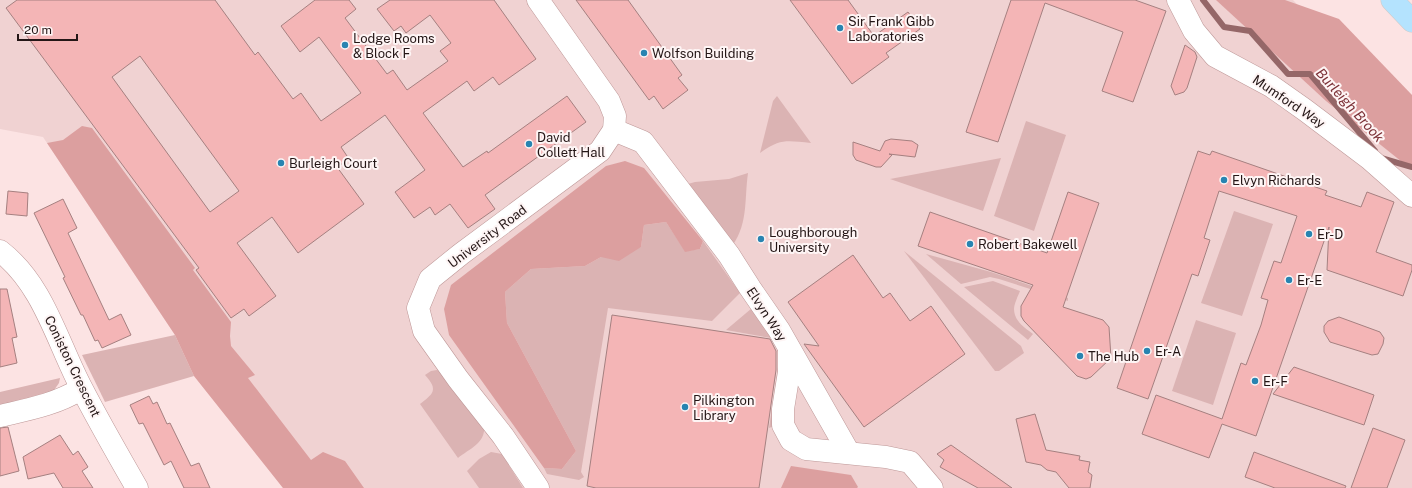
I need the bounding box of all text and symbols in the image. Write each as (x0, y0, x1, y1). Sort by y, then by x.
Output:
place label: Sir Frank Gibb Laboratories (848, 14, 935, 44)
scale bar (18, 16, 77, 42)
text: 20 m (24, 23, 52, 37)
marker: Sir Frank Gibb Laboratories (835, 23, 845, 33)
place label: Lodge Rooms & Block F (353, 31, 435, 61)
marker: Lodge Rooms & Block F (340, 40, 350, 50)
place label: Wolfson Building (652, 46, 754, 61)
marker: Wolfson Building (639, 48, 649, 58)
water label: Burleigh Brook (1313, 65, 1388, 145)
street label: Mumford Way (1250, 72, 1328, 131)
place label: David Collett Hall (537, 130, 605, 160)
marker: David Collett Hall (524, 139, 534, 149)
place label: Burleigh Court (289, 156, 377, 171)
marker: Burleigh Court (276, 158, 286, 168)
place label: Elvyn Richards (1232, 173, 1321, 188)
marker: Elvyn Richards (1219, 175, 1229, 185)
street label: University Road (445, 202, 530, 271)
place label: Loughborough University (769, 225, 857, 255)
place label: Er-D (1317, 227, 1343, 242)
marker: Er-D (1304, 229, 1314, 239)
marker: Loughborough University (756, 234, 766, 244)
place label: Robert Bakewell (978, 237, 1077, 252)
marker: Robert Bakewell (965, 239, 975, 249)
place label: Er-E (1297, 273, 1322, 288)
marker: Er-E (1284, 275, 1294, 285)
street label: Elvyn Way (744, 284, 790, 344)
street label: Coniston Crescent (42, 313, 104, 419)
place label: Er-A (1155, 344, 1181, 359)
marker: Er-A (1142, 346, 1152, 356)
place label: The Hub (1088, 349, 1139, 364)
marker: The Hub (1075, 351, 1085, 361)
place label: Er-F (1263, 374, 1288, 389)
marker: Er-F (1250, 376, 1260, 386)
place label: Pilkington Library (693, 393, 754, 423)
marker: Pilkington Library (680, 402, 690, 412)

